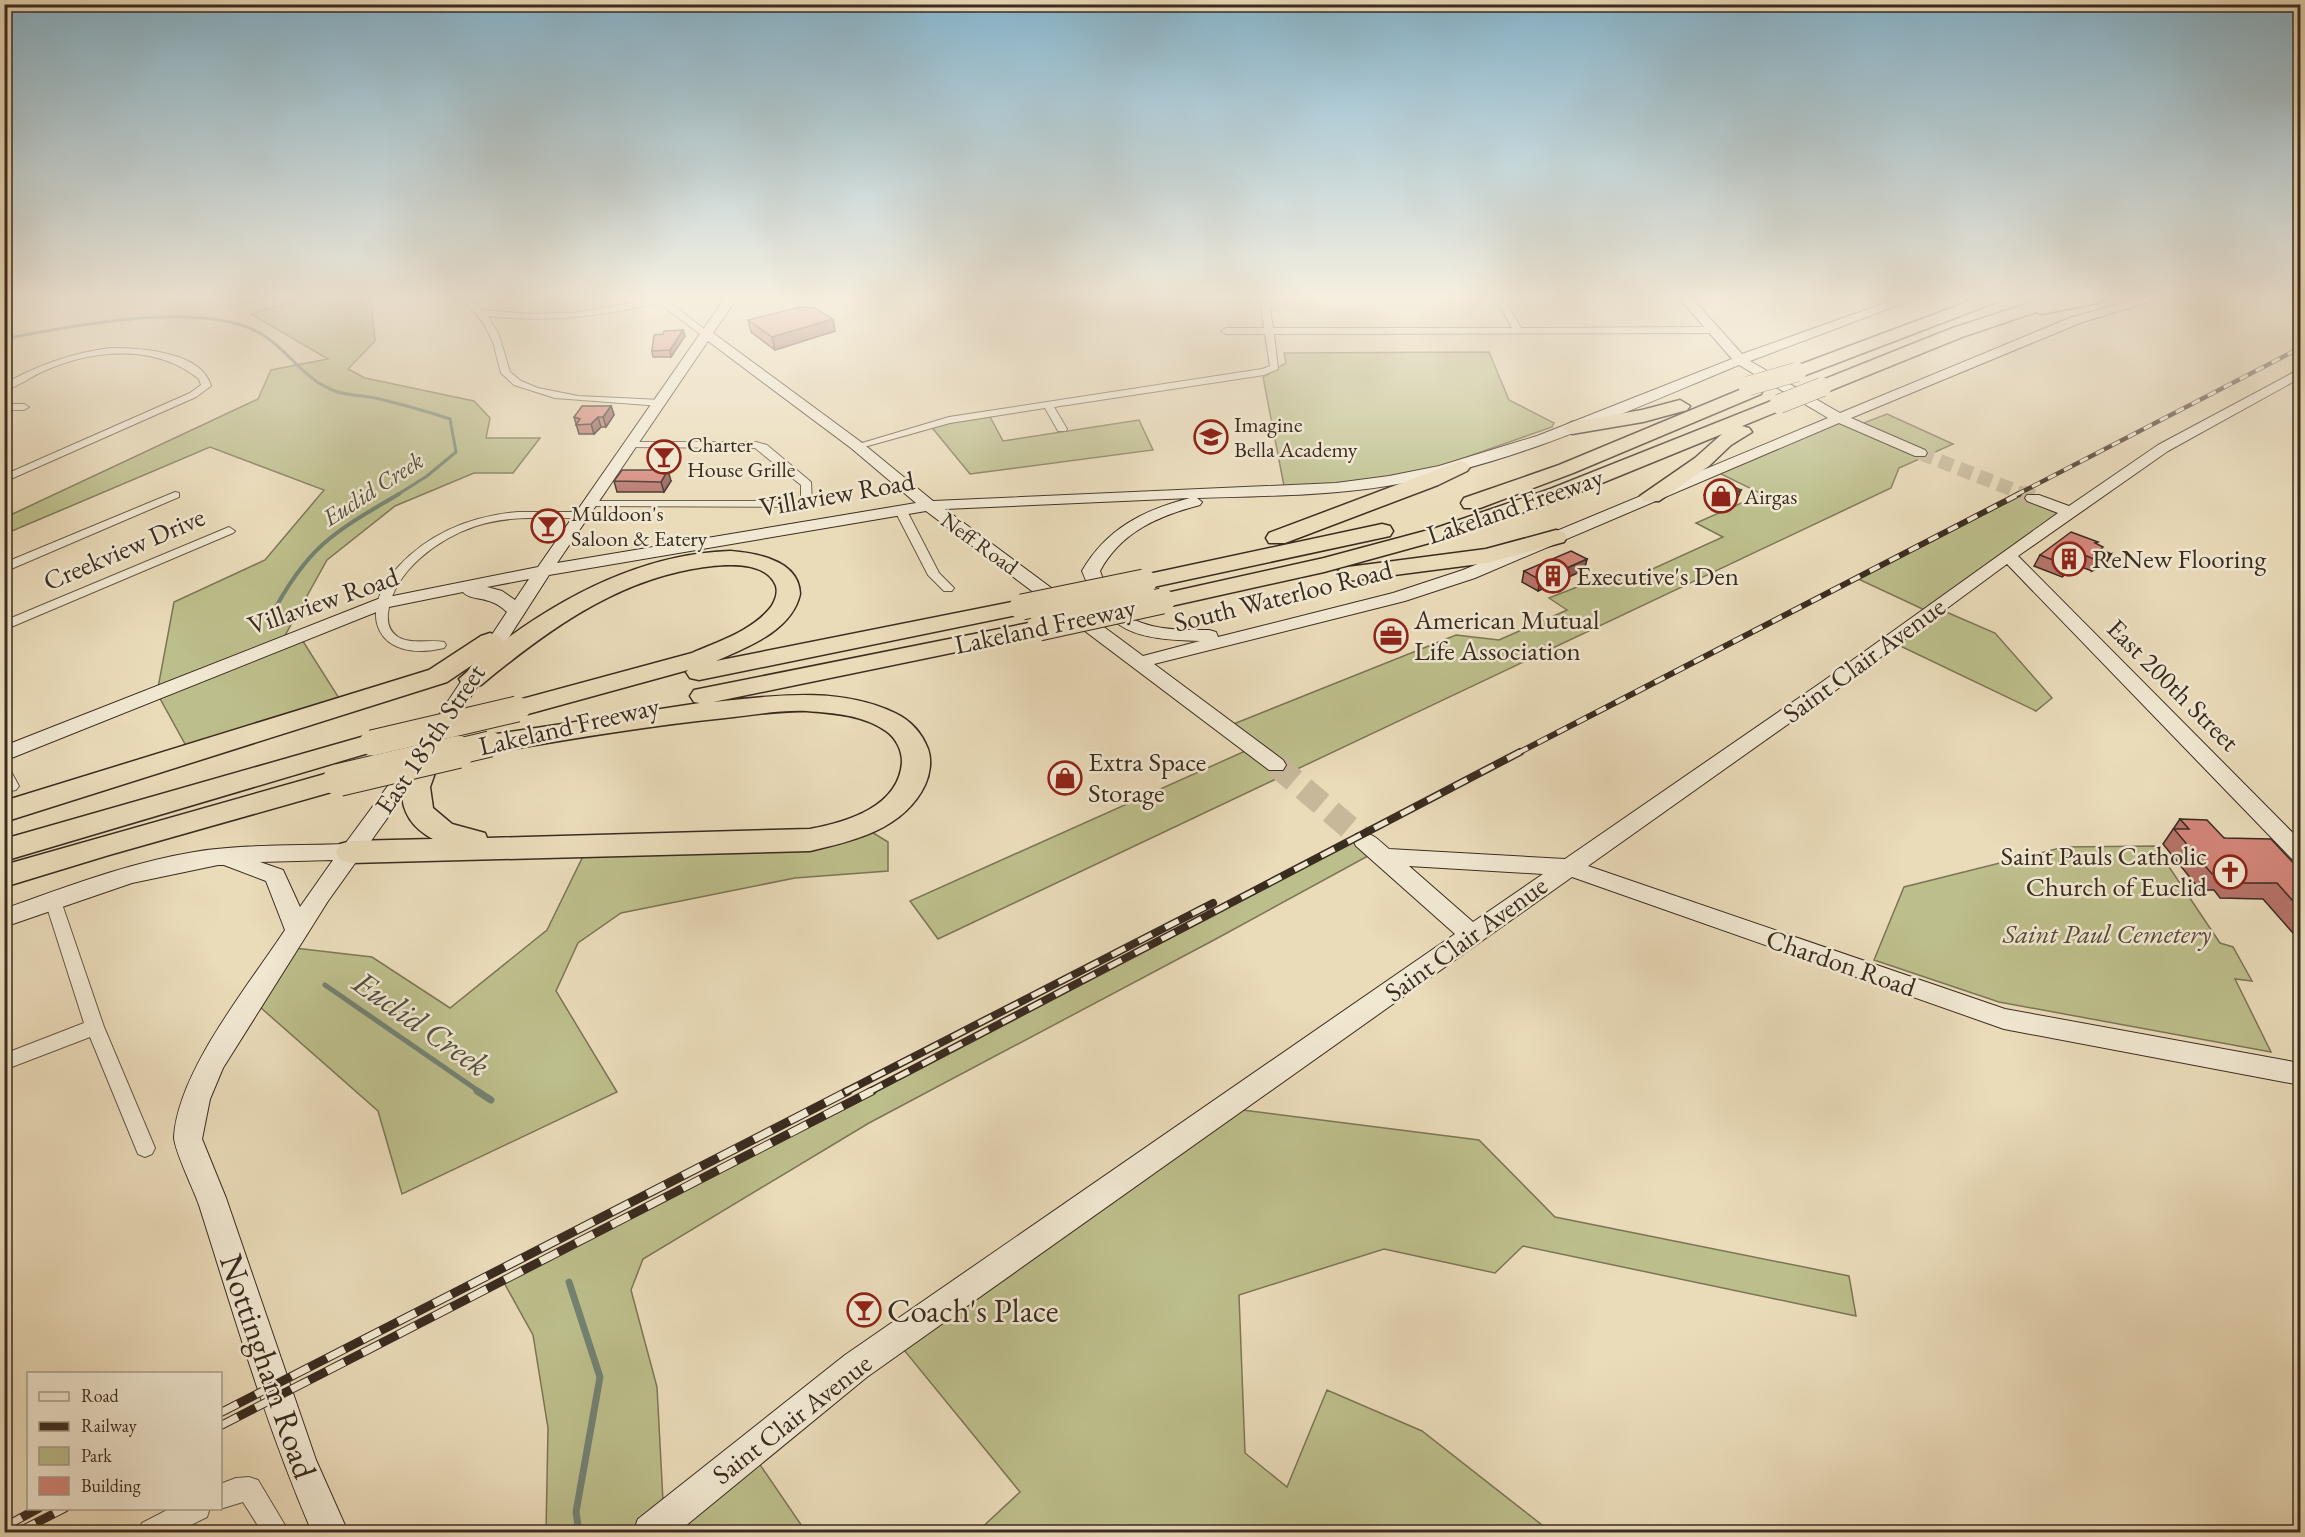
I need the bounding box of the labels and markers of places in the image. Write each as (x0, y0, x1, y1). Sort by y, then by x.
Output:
place label: Imagine Bella Academy (1234, 410, 1358, 464)
school or university icon: Imagine Bella Academy (1193, 419, 1229, 455)
place label: Charter House Grille (687, 430, 796, 484)
bar icon: Charter House Grille (646, 439, 682, 475)
shop icon: Airgas (1703, 478, 1739, 514)
place label: Airgas (1743, 482, 1797, 511)
place label: Muldoon's Saloon & Eatery (571, 499, 708, 553)
bar icon: Muldoon's Saloon & Eatery (530, 508, 566, 544)
building icon: ReNew Flooring (2051, 541, 2087, 577)
place label: ReNew Flooring (2092, 541, 2267, 576)
building icon: Executive's Den (1535, 558, 1571, 594)
place label: Executive's Den (1576, 558, 1739, 593)
place label: American Mutual Life Association (1413, 602, 1599, 668)
office icon: American Mutual Life Association (1373, 618, 1409, 654)
place label: Extra Space Storage (1088, 744, 1206, 810)
shop icon: Extra Space Storage (1047, 760, 1083, 796)
place label: Saint Pauls Catholic Church of Euclid (2000, 838, 2207, 904)
church icon: Saint Pauls Catholic Church of Euclid (2212, 854, 2248, 890)
place label: Coach's Place (887, 1289, 1059, 1332)
bar icon: Coach's Place (846, 1292, 882, 1328)

